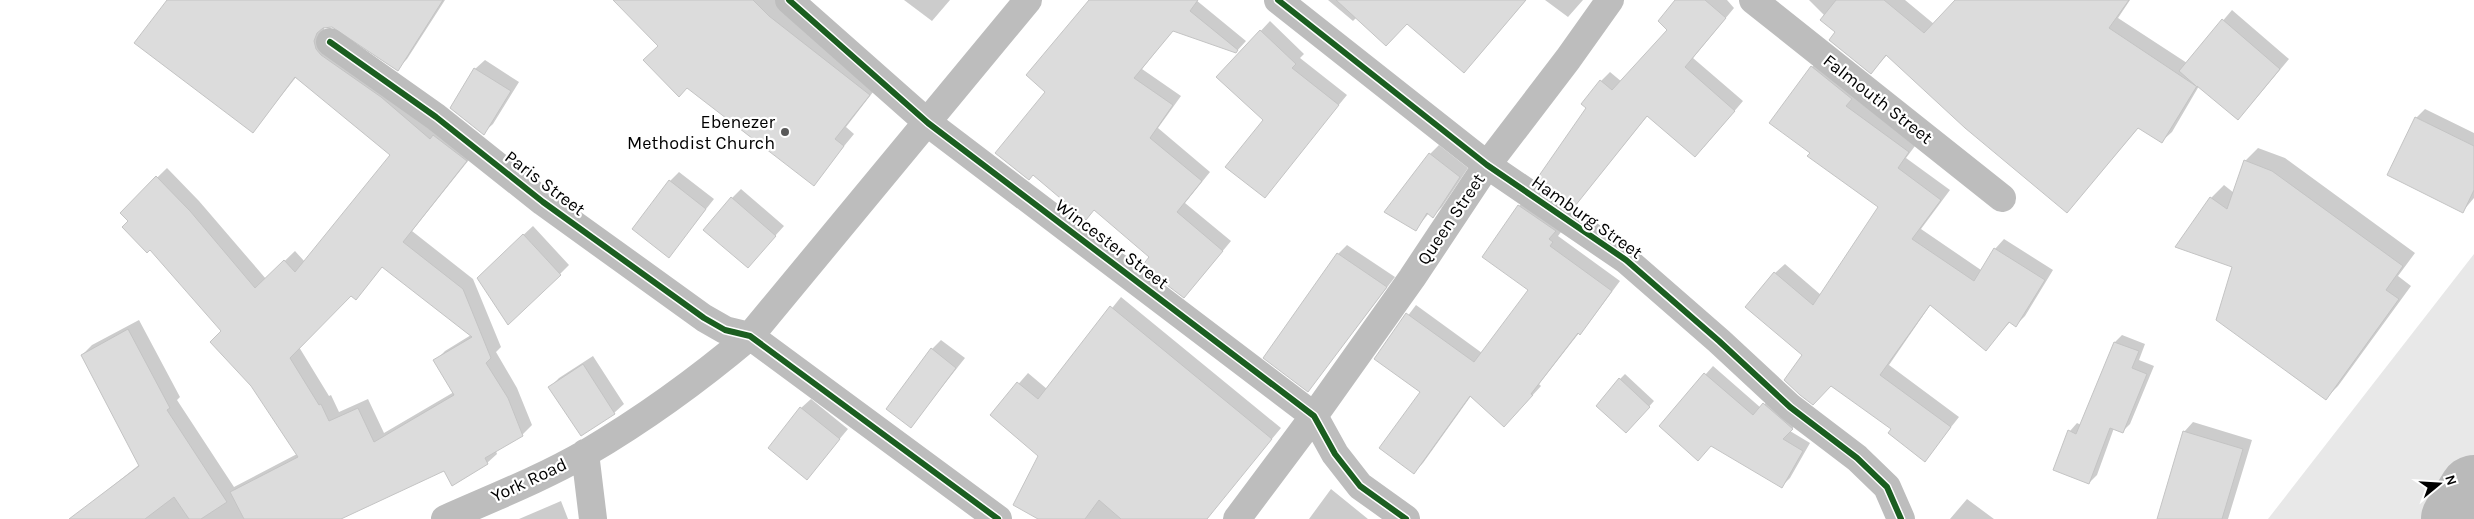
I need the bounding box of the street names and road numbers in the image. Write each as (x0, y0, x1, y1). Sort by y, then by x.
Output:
street label: Falmouth Street (1819, 49, 1937, 149)
street label: Paris Street (500, 146, 590, 220)
street label: Queen Street (1412, 169, 1490, 269)
street label: Hamburg Street (1527, 171, 1647, 264)
street label: Wincester Street (1051, 194, 1173, 294)
street label: York Road (488, 453, 570, 507)

